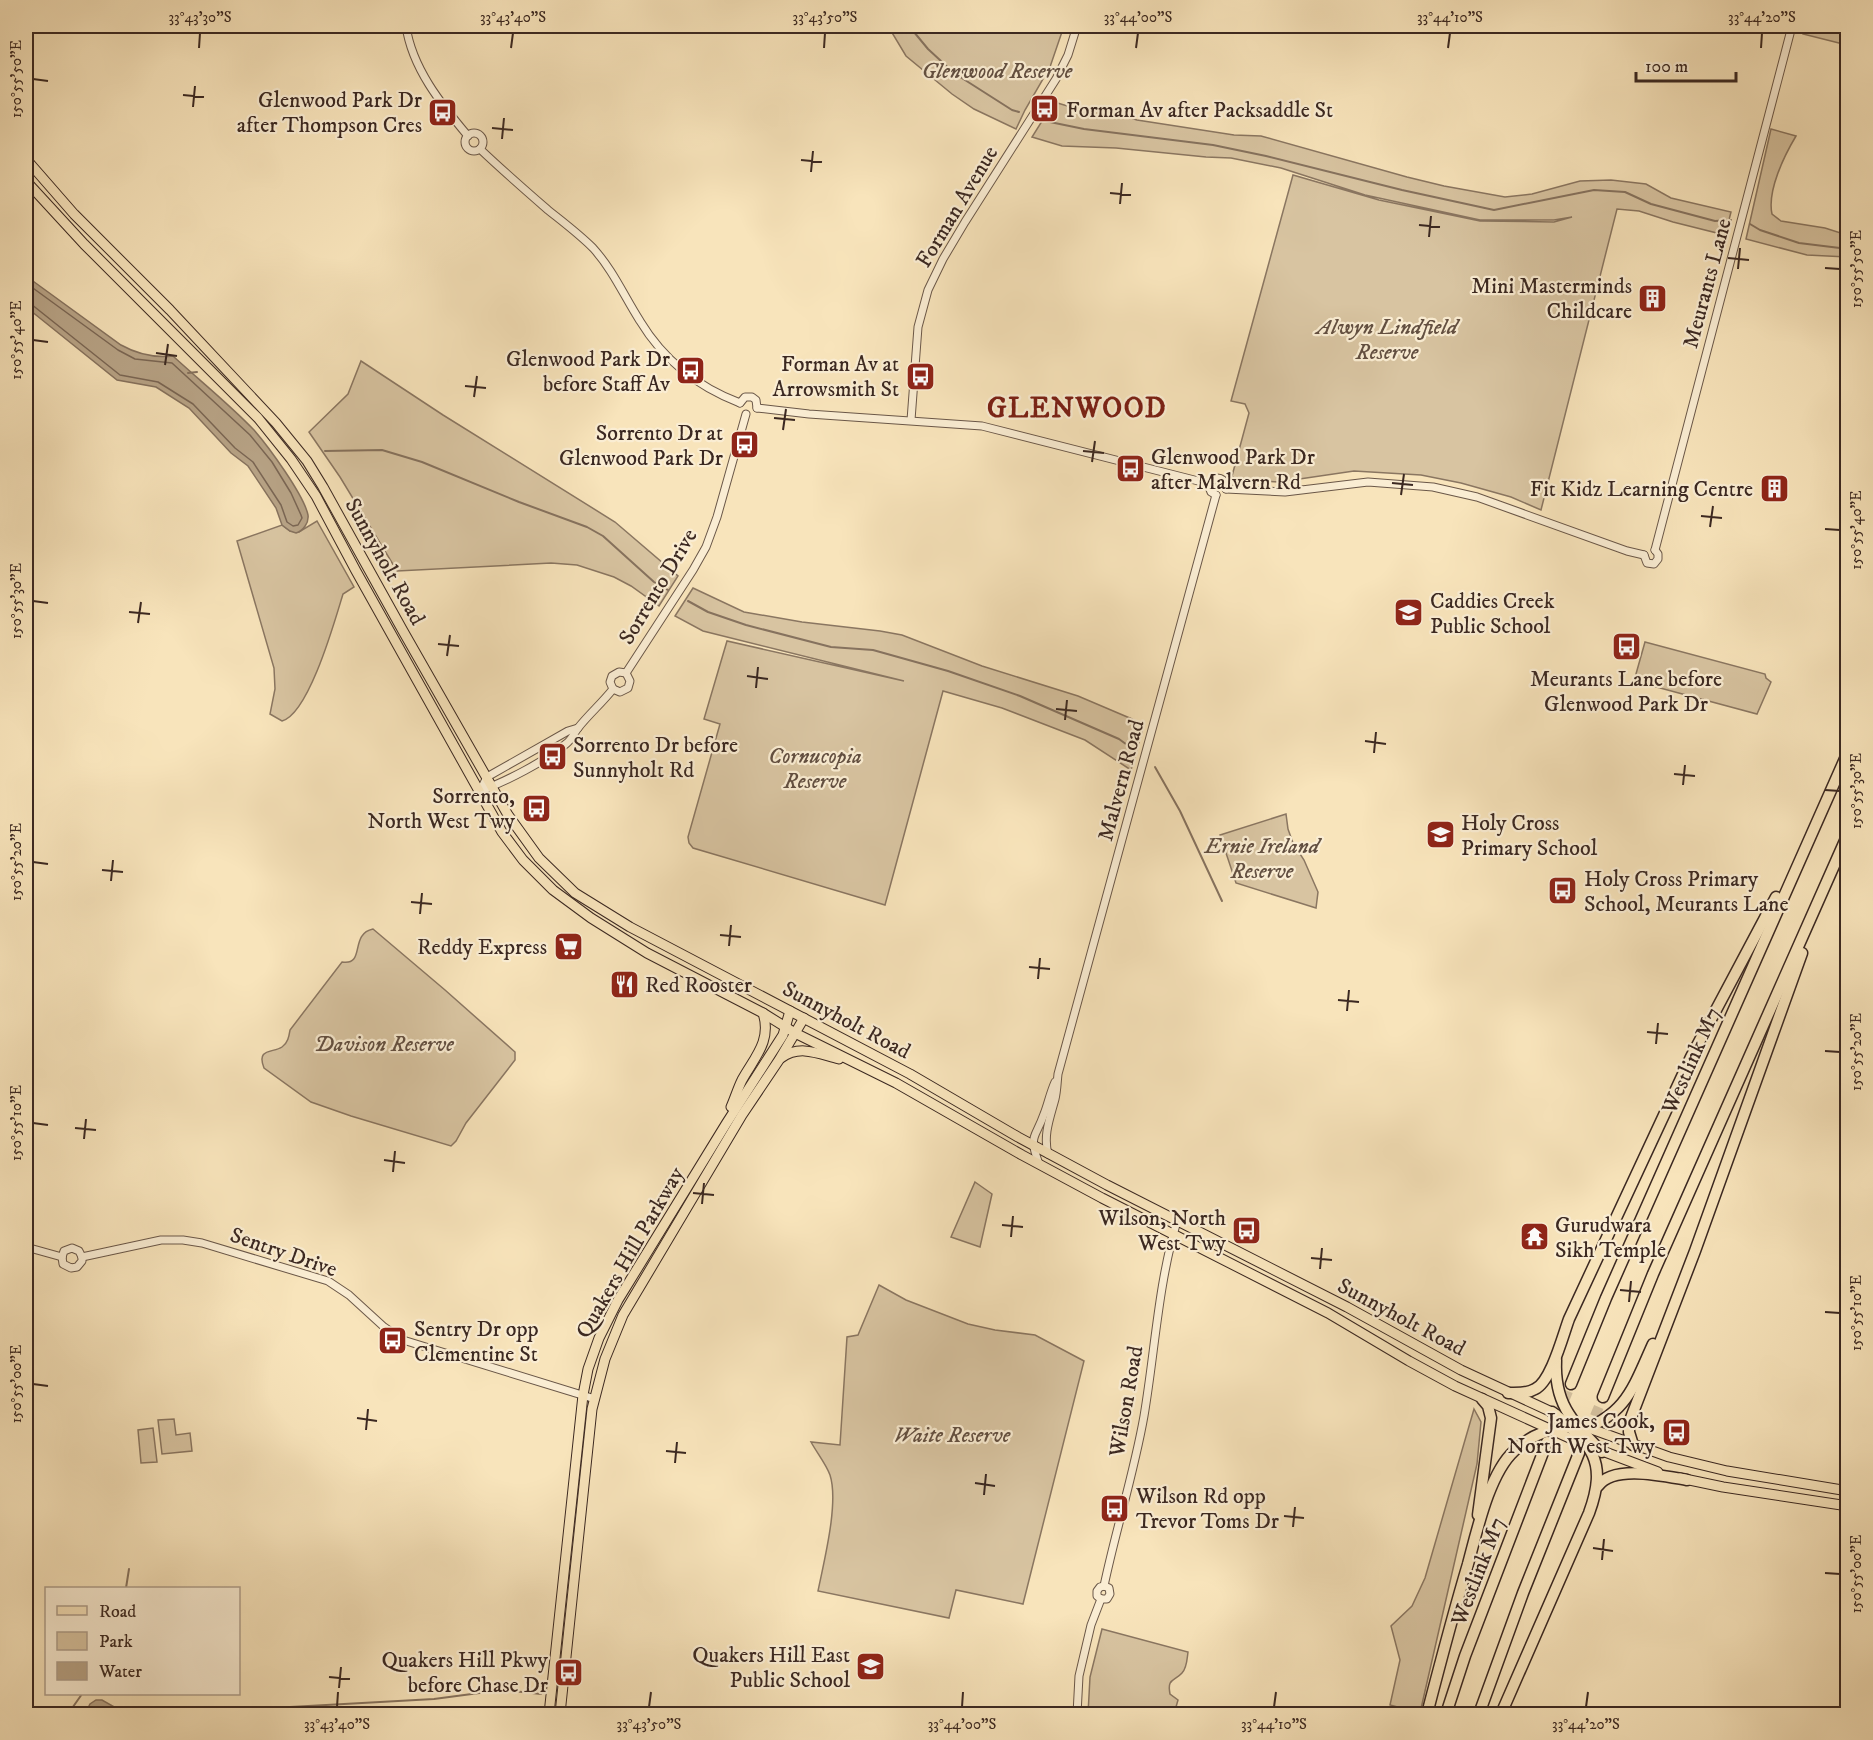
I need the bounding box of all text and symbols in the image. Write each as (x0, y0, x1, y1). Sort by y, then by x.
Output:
text: 33°43'30"S (168, 8, 232, 27)
text: 33°43'40"S (480, 8, 546, 27)
text: 33°43'50"S (793, 8, 858, 27)
text: 33°44'00"S (1104, 8, 1172, 27)
text: 33°44'10"S (1417, 8, 1483, 27)
text: 33°44'20"S (1728, 8, 1796, 27)
text: 150°55'50"E (7, 40, 26, 118)
scale bar (1636, 45, 1736, 83)
text: 100 m (1645, 56, 1688, 78)
park label: Glenwood Reserve (922, 58, 1073, 85)
place label: Glenwood Park Dr after Thompson Cres (237, 87, 423, 139)
bus stop icon: Forman Av after Packsaddle St (1029, 93, 1061, 125)
bus stop icon: Glenwood Park Dr after Thompson Cres (427, 96, 459, 128)
place label: Forman Av after Packsaddle St (1066, 97, 1333, 124)
street label: Forman Avenue (910, 141, 1004, 272)
street label: Meurants Lane (1677, 216, 1738, 351)
text: 150°55'50"E (1847, 230, 1866, 308)
place label: Mini Masterminds Childcare (1471, 273, 1632, 325)
building icon: Mini Masterminds Childcare (1637, 282, 1669, 314)
text: 150°55'40"E (7, 300, 26, 380)
park label: Alwyn Lindfield Reserve (1314, 314, 1461, 366)
place label: Glenwood Park Dr before Staff Av (506, 346, 671, 398)
place label: Forman Av at Arrowsmith St (773, 351, 899, 403)
bus stop icon: Glenwood Park Dr before Staff Av (675, 355, 707, 387)
bus stop icon: Forman Av at Arrowsmith St (904, 360, 936, 392)
district label: GLENWOOD (987, 391, 1167, 426)
place label: Sorrento Dr at Glenwood Park Dr (559, 420, 724, 472)
bus stop icon: Sorrento Dr at Glenwood Park Dr (728, 429, 760, 461)
place label: Glenwood Park Dr after Malvern Rd (1151, 444, 1316, 496)
bus stop icon: Glenwood Park Dr after Malvern Rd (1114, 453, 1146, 485)
building icon: Fit Kidz Learning Centre (1758, 472, 1790, 504)
place label: Fit Kidz Learning Centre (1530, 476, 1753, 503)
text: 150°55'40"E (1847, 490, 1866, 570)
street label: Sunnyholt Road (339, 493, 431, 630)
street label: Sorrento Drive (613, 524, 703, 650)
text: 150°55'30"E (7, 563, 26, 639)
place label: Caddies Creek Public School (1430, 588, 1555, 640)
school or university icon: Caddies Creek Public School (1393, 597, 1425, 629)
bus stop icon: Meurants Lane before Glenwood Park Dr (1610, 630, 1642, 662)
place label: Meurants Lane before Glenwood Park Dr (1530, 666, 1722, 718)
street label: Malvern Road (1092, 717, 1151, 844)
place label: Sorrento Dr before Sunnyholt Rd (573, 732, 738, 784)
bus stop icon: Sorrento Dr before Sunnyholt Rd (536, 741, 568, 773)
park label: Cornucopia Reserve (768, 743, 862, 795)
text: 150°55'30"E (1847, 753, 1866, 829)
place label: Sorrento, North West Twy (367, 783, 516, 835)
bus stop icon: Sorrento, North West Twy (520, 792, 552, 824)
place label: Holy Cross Primary School (1461, 810, 1598, 862)
school or university icon: Holy Cross Primary School (1424, 819, 1456, 851)
text: 150°55'20"E (7, 823, 26, 901)
park label: Ernie Ireland Reserve (1203, 833, 1323, 885)
place label: Holy Cross Primary School, Meurants Lane (1584, 866, 1789, 918)
bus stop icon: Holy Cross Primary School, Meurants Lane (1547, 875, 1579, 907)
supermarket icon: Reddy Express (552, 930, 584, 962)
place label: Reddy Express (417, 934, 547, 961)
restaurant icon: Red Rooster (608, 968, 640, 1000)
place label: Red Rooster (645, 972, 753, 999)
street label: Sunnyholt Road (778, 975, 915, 1065)
street label: Westlink M7 (1656, 1003, 1727, 1119)
text: 150°55'20"E (1847, 1013, 1866, 1091)
park label: Davison Reserve (314, 1031, 454, 1058)
text: 150°55'10"E (7, 1085, 26, 1161)
street label: Quakers Hill Parkway (570, 1162, 691, 1343)
place label: Wilson, North West Twy (1097, 1205, 1227, 1257)
place label: Gurudwara Sikh Temple (1555, 1212, 1666, 1264)
bus stop icon: Wilson, North West Twy (1231, 1214, 1263, 1246)
temple icon: Gurudwara Sikh Temple (1518, 1221, 1550, 1253)
street label: Sentry Drive (226, 1222, 341, 1283)
street label: Sunnyholt Road (1333, 1272, 1470, 1362)
text: 150°55'10"E (1847, 1275, 1866, 1351)
place label: Sentry Dr opp Clementine St (414, 1316, 539, 1368)
bus stop icon: Sentry Dr opp Clementine St (377, 1325, 409, 1357)
text: 150°55'00"E (7, 1344, 26, 1423)
street label: Wilson Road (1103, 1344, 1150, 1460)
place label: James Cook, North West Twy (1507, 1408, 1656, 1460)
bus stop icon: James Cook, North West Twy (1660, 1417, 1692, 1449)
park label: Waite Reserve (894, 1422, 1011, 1449)
place label: Wilson Rd opp Trevor Toms Dr (1135, 1483, 1280, 1535)
bus stop icon: Wilson Rd opp Trevor Toms Dr (1099, 1492, 1131, 1524)
street label: Westlink M7 (1445, 1514, 1511, 1630)
text: 150°55'00"E (1847, 1534, 1866, 1613)
legend (45, 1587, 240, 1695)
text: Road (99, 1601, 136, 1623)
text: Park (99, 1631, 133, 1653)
place label: Quakers Hill East Public School (692, 1642, 850, 1694)
place label: Quakers Hill Pkwy before Chase Dr (381, 1647, 549, 1699)
school or university icon: Quakers Hill East Public School (855, 1651, 887, 1683)
bus stop icon: Quakers Hill Pkwy before Chase Dr (553, 1656, 585, 1688)
text: Water (98, 1661, 142, 1683)
text: 33°43'40"S (304, 1715, 370, 1734)
text: 33°43'50"S (617, 1715, 682, 1734)
text: 33°44'00"S (928, 1715, 996, 1734)
text: 33°44'10"S (1241, 1715, 1307, 1734)
text: 33°44'20"S (1552, 1715, 1620, 1734)

